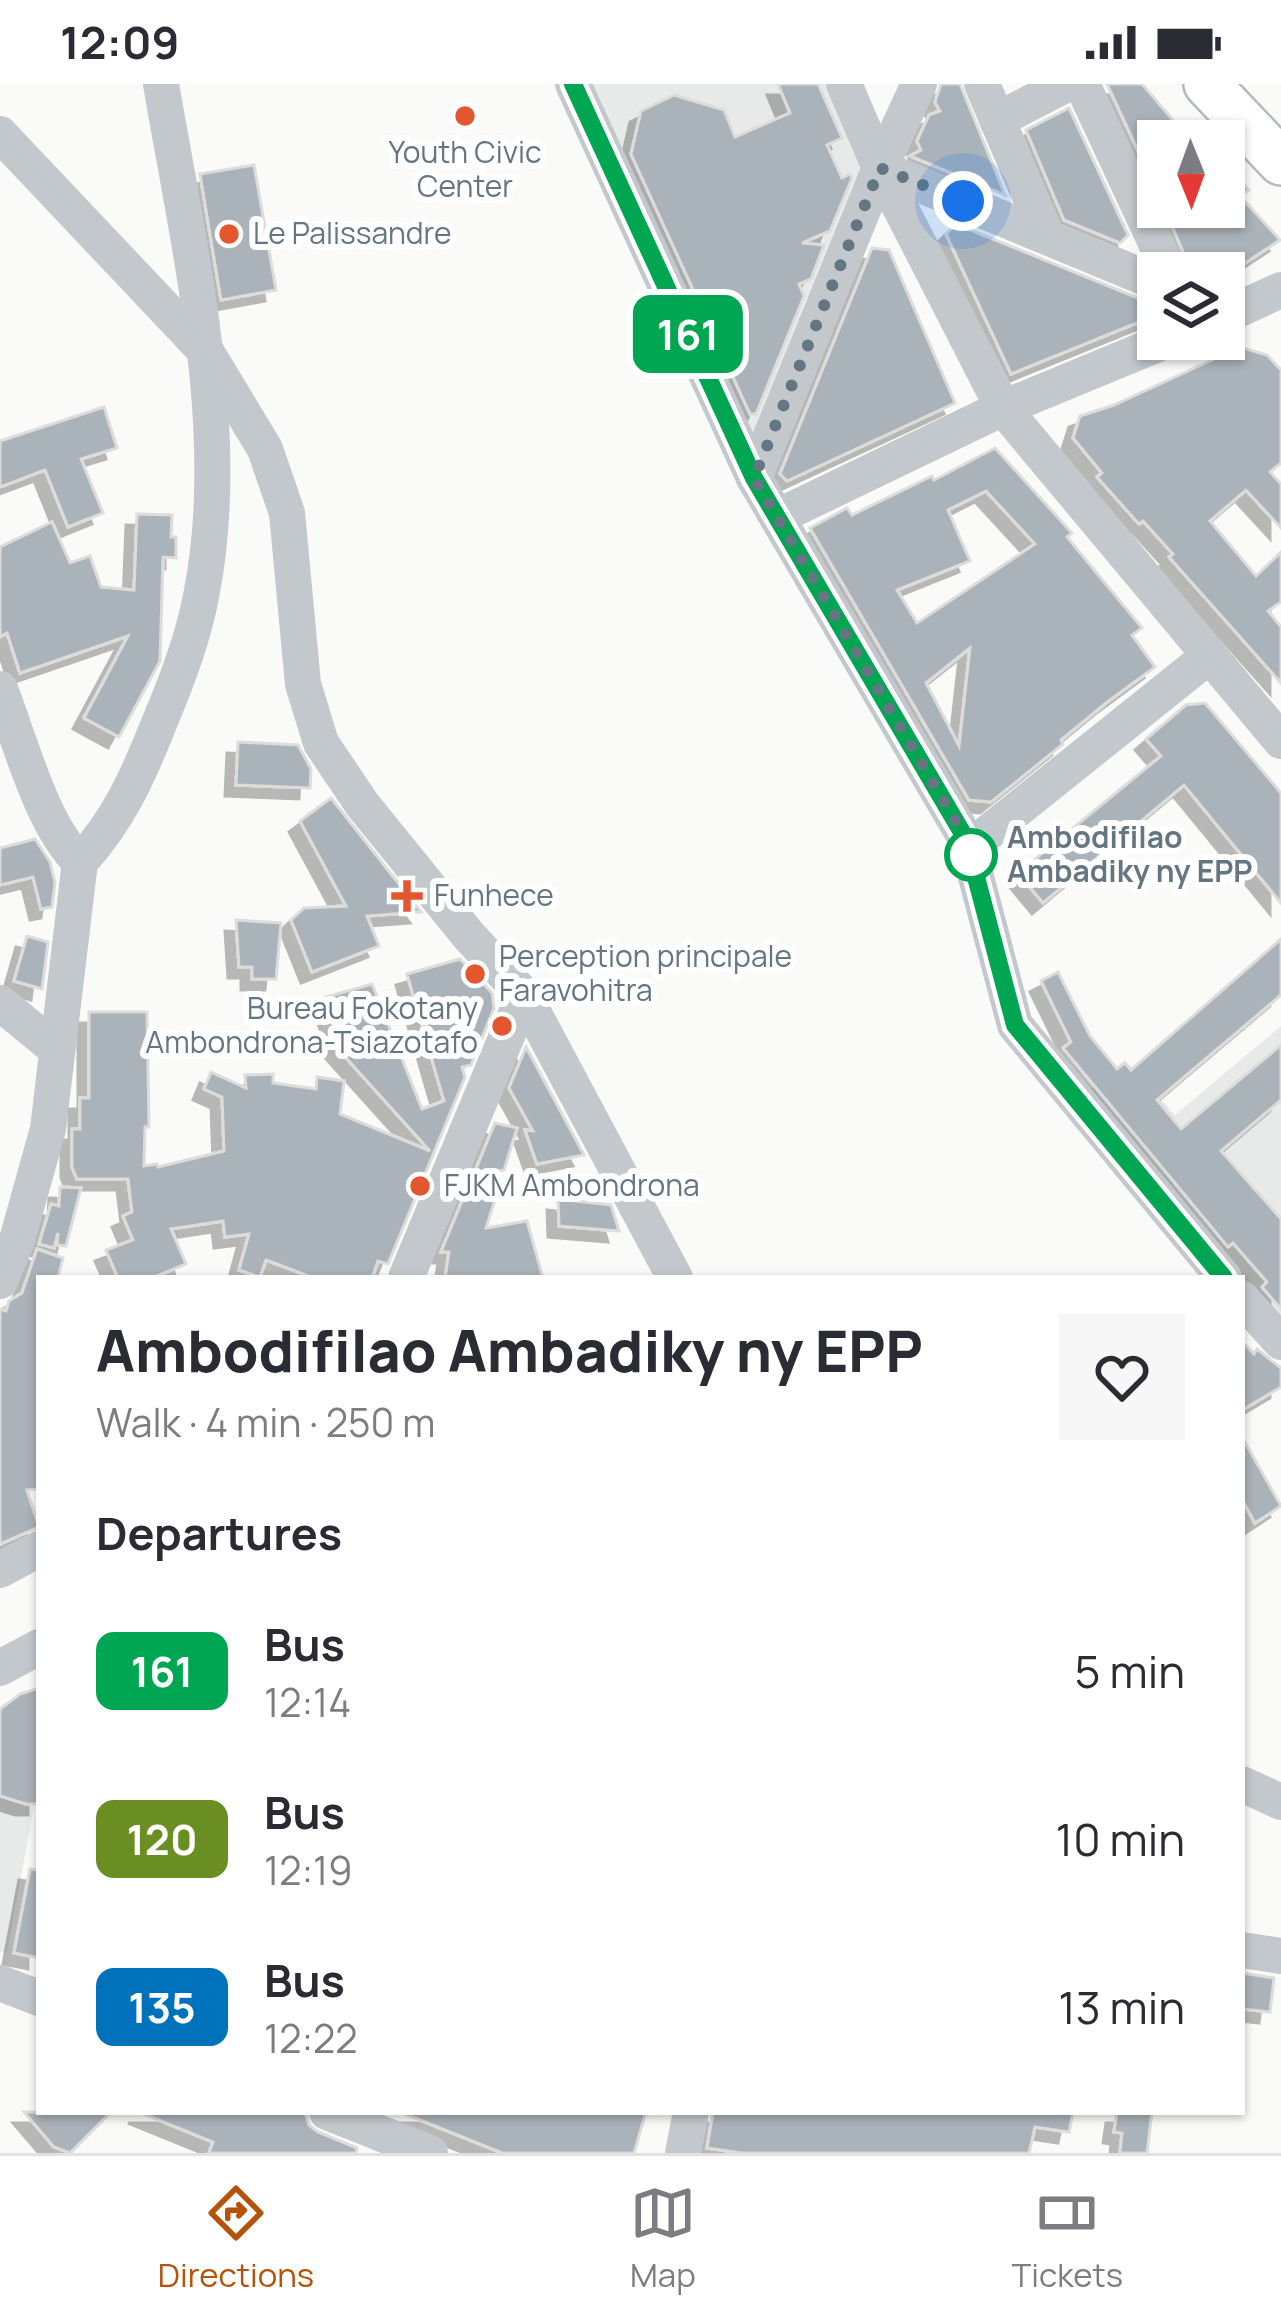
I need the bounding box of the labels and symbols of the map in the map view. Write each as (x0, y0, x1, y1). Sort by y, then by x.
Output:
marker: Youth Civic Center (452, 103, 478, 129)
north arrow (1137, 120, 1245, 228)
place label: Youth Civic Center (388, 131, 542, 206)
your location (933, 171, 993, 231)
place label: Le Palissandre (253, 212, 452, 253)
marker: Le Palissandre (216, 221, 242, 247)
line badge: 161 (619, 295, 757, 373)
place label: Ambodifilao Ambadiky ny EPP (1007, 816, 1253, 891)
marker: Ambodifilao Ambadiky ny EPP (946, 830, 996, 880)
place label: Funhece (434, 874, 554, 915)
marker: Funhece (391, 880, 423, 912)
place label: Perception principale Faravohitra (499, 935, 792, 1010)
marker: Perception principale Faravohitra (462, 961, 488, 987)
place label: Bureau Fokotany Ambondrona-Tsiazotafo (145, 987, 478, 1062)
marker: Bureau Fokotany Ambondrona-Tsiazotafo (489, 1013, 515, 1039)
place label: FJKM Ambondrona (444, 1164, 700, 1205)
marker: FJKM Ambondrona (407, 1173, 433, 1199)

